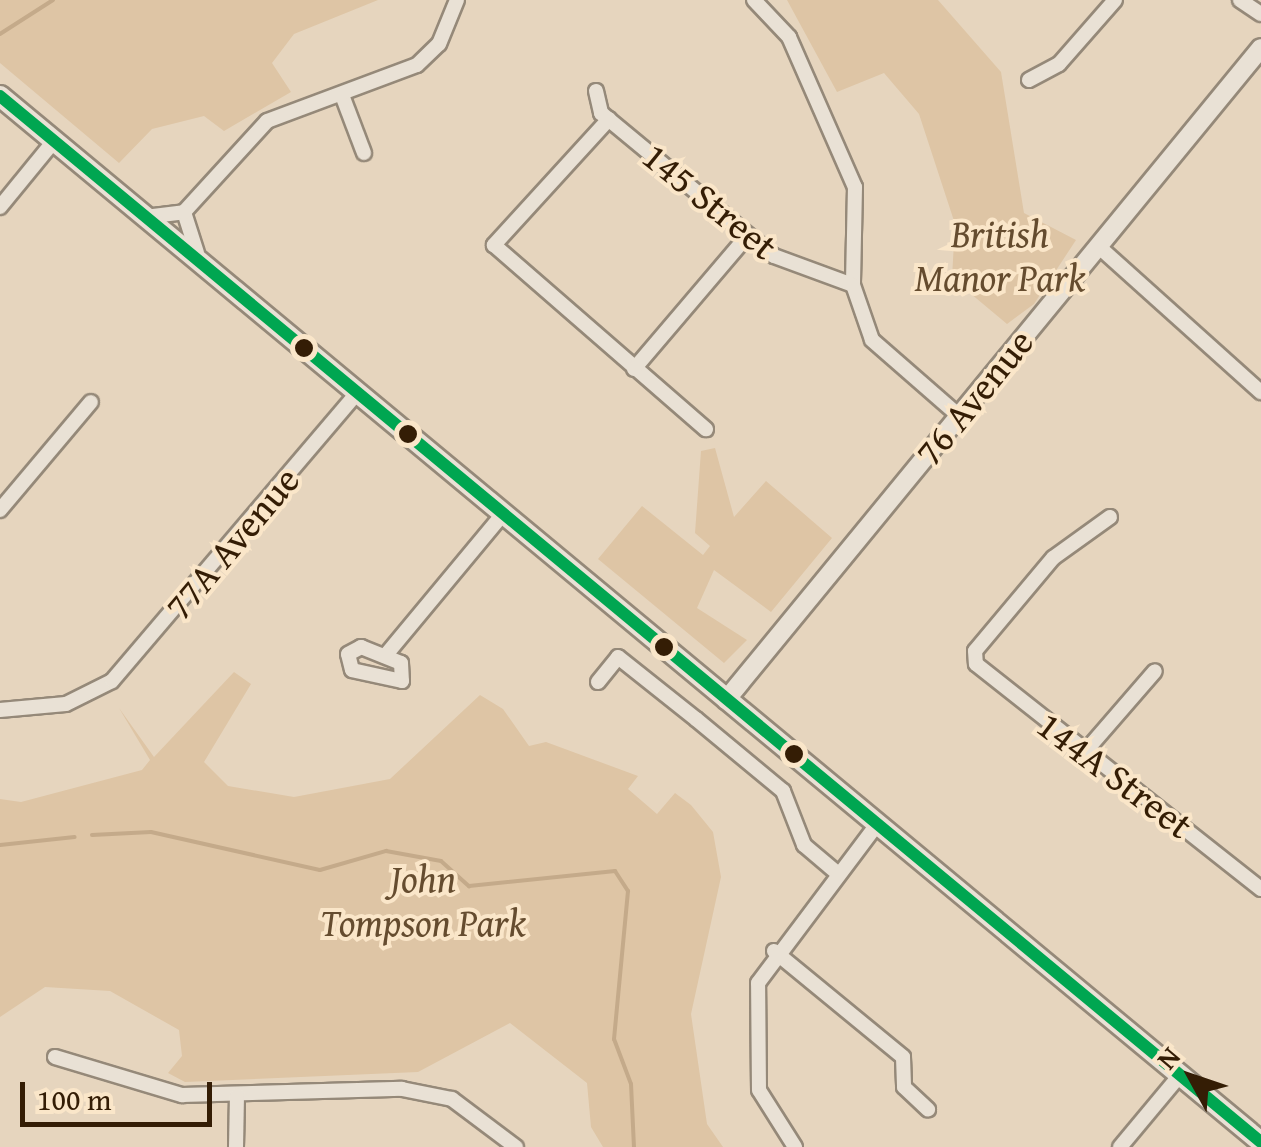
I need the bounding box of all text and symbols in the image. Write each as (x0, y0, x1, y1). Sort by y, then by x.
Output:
street label: 145 Street (634, 133, 786, 269)
park label: British Manor Park (915, 211, 1085, 300)
street label: 76 Avenue (905, 320, 1043, 474)
unlabelled marker (294, 338, 314, 358)
unlabelled marker (398, 424, 418, 444)
street label: 77A Avenue (155, 458, 309, 628)
unlabelled marker (654, 637, 674, 657)
street label: 144A Street (1028, 702, 1202, 848)
unlabelled marker (784, 744, 804, 764)
park label: John Tompson Park (320, 856, 526, 946)
north arrow (1141, 1027, 1241, 1127)
text: N (1146, 1037, 1189, 1078)
scale bar (25, 1062, 218, 1124)
text: 100 m (37, 1077, 111, 1121)

